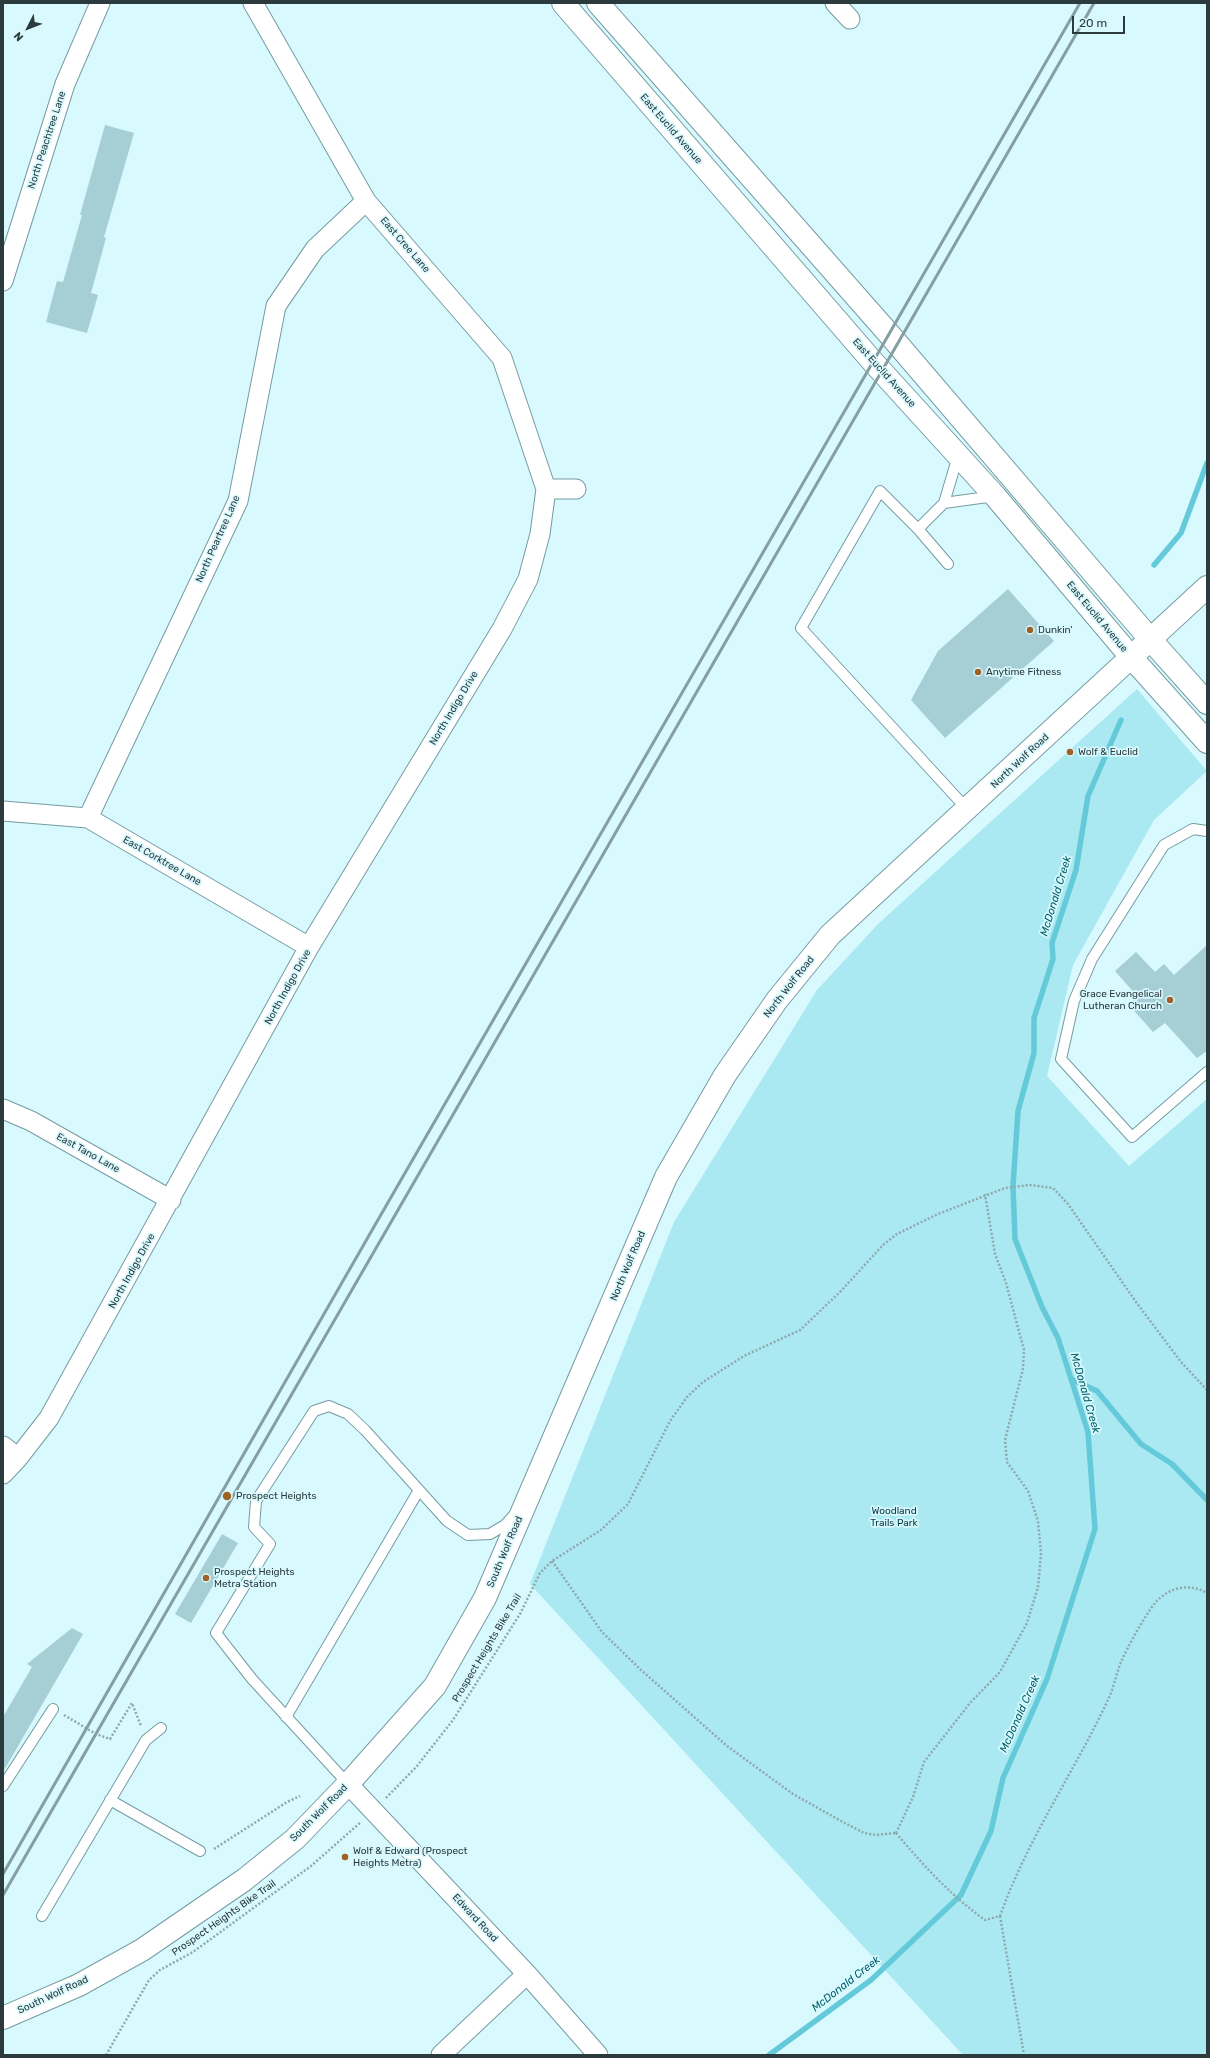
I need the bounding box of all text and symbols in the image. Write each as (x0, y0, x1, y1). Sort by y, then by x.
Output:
north arrow (8, 8, 48, 48)
scale bar (1074, 8, 1127, 34)
text: 20 m (1079, 16, 1107, 30)
text: N (11, 29, 26, 44)
street label: North Peachtree Lane (26, 90, 68, 190)
street label: East Euclid Avenue (637, 92, 705, 166)
street label: East Cree Lane (378, 215, 432, 275)
street label: East Euclid Avenue (850, 336, 918, 410)
street label: North Peartree Lane (193, 493, 243, 585)
street label: East Euclid Avenue (1064, 579, 1130, 655)
place label: Dunkin' (1038, 624, 1072, 636)
marker: Dunkin' (1025, 625, 1035, 635)
place label: Anytime Fitness (986, 666, 1061, 678)
marker: Anytime Fitness (973, 667, 983, 677)
street label: North Indigo Drive (427, 669, 481, 747)
street label: North Wolf Road (989, 731, 1051, 791)
place label: Wolf & Euclid (1078, 746, 1138, 758)
marker: Wolf & Euclid (1065, 747, 1075, 757)
street label: East Corktree Lane (121, 834, 203, 888)
water label: McDonald Creek (1038, 854, 1074, 938)
street label: North Indigo Drive (262, 947, 314, 1027)
street label: North Wolf Road (761, 954, 817, 1020)
place label: Grace Evangelical Lutheran Church (1080, 988, 1162, 1012)
marker: Grace Evangelical Lutheran Church (1165, 995, 1175, 1005)
street label: East Tano Lane (54, 1131, 122, 1175)
street label: North Wolf Road (608, 1229, 648, 1303)
street label: North Indigo Drive (106, 1231, 158, 1311)
water label: McDonald Creek (1067, 1351, 1103, 1435)
marker: Prospect Heights (221, 1490, 233, 1502)
place label: Prospect Heights (236, 1490, 317, 1502)
park label: Woodland Trails Park (870, 1505, 918, 1528)
street label: South Wolf Road (485, 1514, 525, 1590)
place label: Prospect Heights Metra Station (214, 1566, 295, 1590)
marker: Prospect Heights Metra Station (201, 1573, 211, 1583)
street label: Prospect Heights Bike Trail (450, 1592, 524, 1704)
water label: McDonald Creek (997, 1673, 1043, 1755)
street label: South Wolf Road (288, 1782, 350, 1844)
place label: Wolf & Edward (Prospect Heights Metra) (353, 1845, 467, 1868)
marker: Wolf & Edward (Prospect Heights Metra) (340, 1852, 350, 1862)
street label: Prospect Heights Bike Trail (170, 1877, 278, 1959)
street label: Edward Road (450, 1892, 500, 1944)
water label: McDonald Creek (809, 1953, 883, 2015)
street label: South Wolf Road (16, 1973, 90, 2017)

